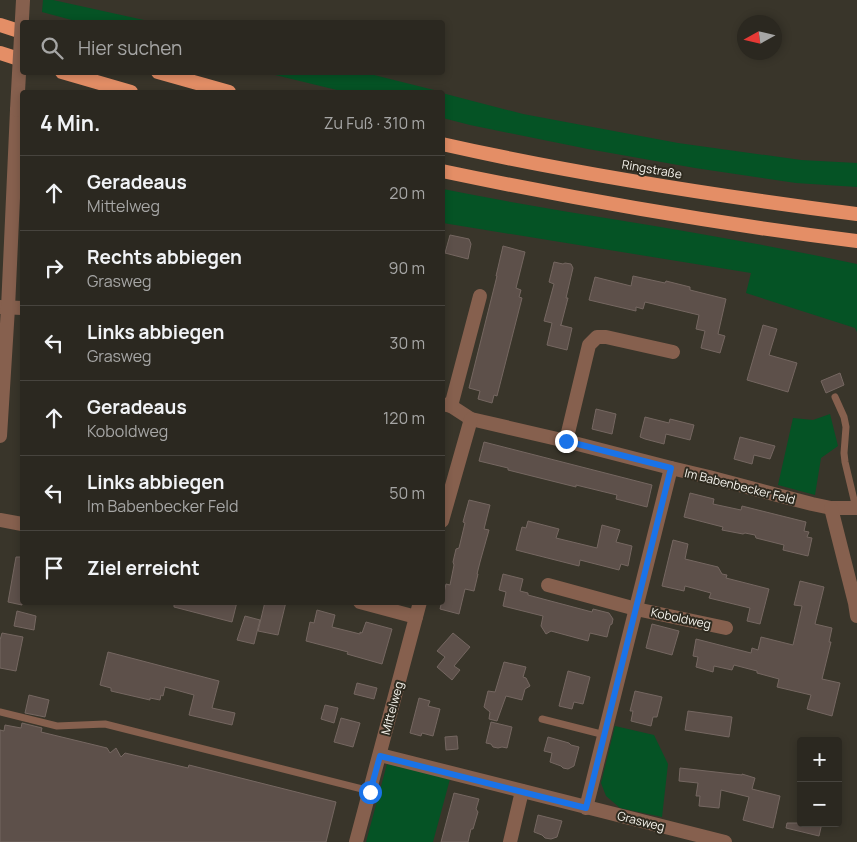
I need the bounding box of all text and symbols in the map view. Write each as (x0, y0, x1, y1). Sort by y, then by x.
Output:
north arrow (737, 15, 782, 60)
search box (20, 20, 445, 75)
icon: search (38, 34, 66, 62)
text: Hier suchen (78, 35, 182, 61)
text: 4 Min. (40, 109, 100, 137)
text: Zu Fuß · 310 m (324, 112, 425, 134)
street label: Ringstraße (621, 155, 683, 183)
text: Geradeaus (87, 169, 187, 195)
icon: ahead (40, 179, 68, 207)
text: 20 m (389, 182, 425, 204)
text: Mittelweg (87, 195, 160, 217)
text: Rechts abbiegen (87, 244, 242, 270)
icon: right (40, 254, 68, 282)
text: 90 m (389, 257, 425, 279)
text: Grasweg (87, 270, 151, 292)
text: Links abbiegen (87, 319, 224, 345)
icon: left (40, 329, 68, 357)
text: 30 m (390, 332, 425, 354)
text: Grasweg (87, 345, 151, 367)
text: Geradeaus (87, 394, 187, 420)
icon: ahead (40, 404, 68, 432)
text: 120 m (383, 407, 425, 429)
text: Koboldweg (87, 420, 168, 442)
route end (555, 430, 578, 453)
street label: Im Babenbecker Feld (683, 464, 797, 508)
text: Links abbiegen (87, 469, 224, 495)
icon: left (40, 479, 68, 507)
text: 50 m (389, 482, 425, 504)
text: Im Babenbecker Feld (87, 495, 238, 517)
icon: arrive (40, 554, 68, 582)
text: Ziel erreicht (87, 555, 200, 581)
street label: Koboldweg (649, 603, 713, 633)
street label: Mittelweg (377, 679, 407, 737)
map controls (797, 737, 842, 827)
button: + (797, 737, 842, 782)
route start (359, 781, 382, 804)
button: − (797, 782, 842, 827)
street label: Grasweg (615, 807, 667, 835)

